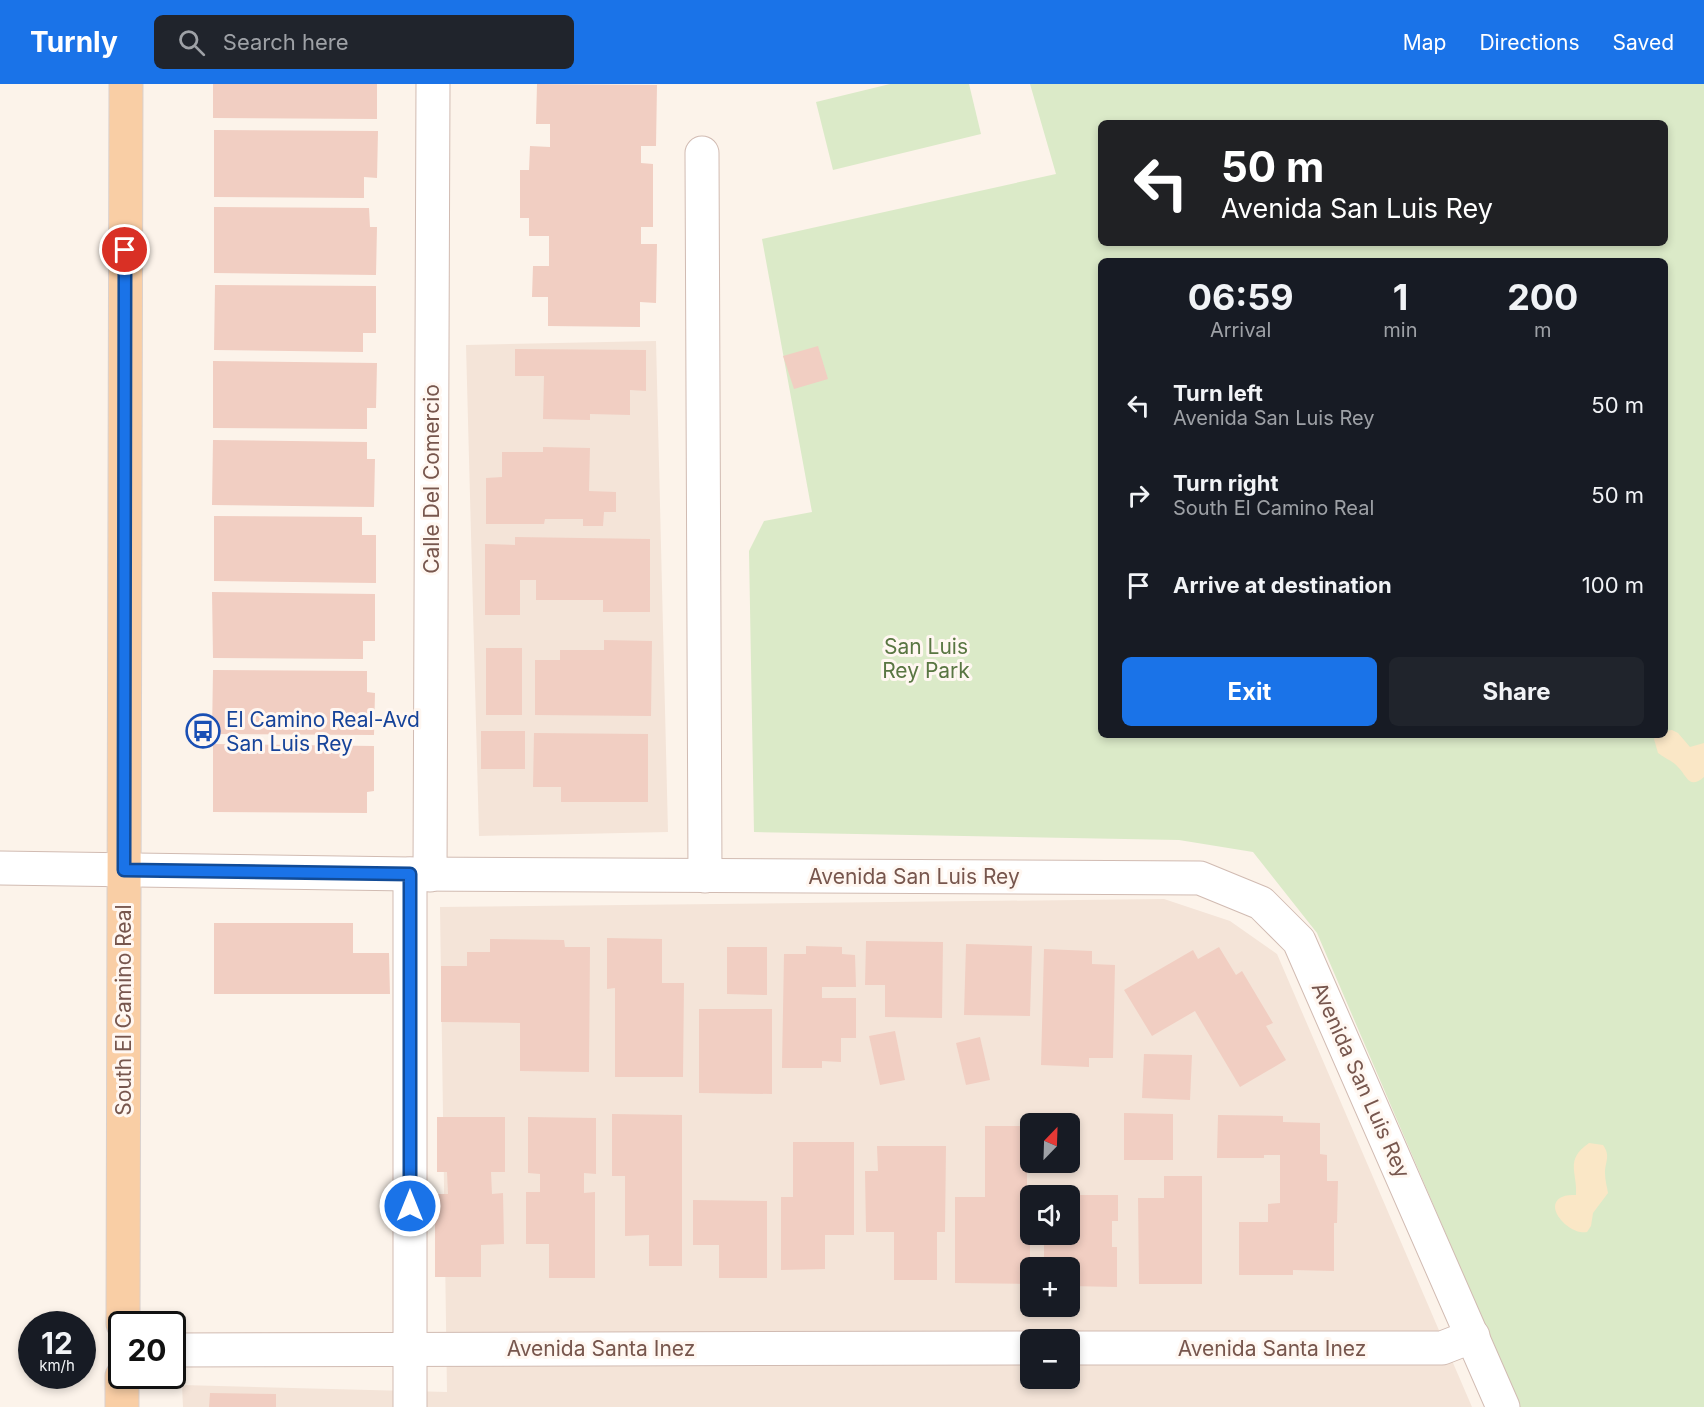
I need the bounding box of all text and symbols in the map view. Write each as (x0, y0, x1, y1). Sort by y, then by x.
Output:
search box (154, 15, 574, 69)
text: Turnly (30, 25, 118, 59)
icon: search (175, 26, 208, 59)
text: Search here (223, 29, 349, 55)
text: Map (1403, 30, 1446, 55)
text: Directions (1479, 30, 1580, 55)
text: Saved (1613, 30, 1674, 55)
text: 50 m (1221, 141, 1324, 192)
icon: left (1122, 144, 1200, 222)
text: Avenida San Luis Rey (1221, 192, 1493, 225)
pin (99, 224, 150, 275)
icon: arrive (108, 233, 141, 266)
text: 06:59 (1188, 275, 1294, 319)
text: 1 (1393, 275, 1408, 319)
text: 200 (1507, 275, 1578, 319)
text: Arrival (1210, 318, 1271, 342)
text: min (1383, 318, 1418, 342)
text: m (1534, 318, 1552, 342)
text: Turn left (1173, 380, 1263, 406)
street label: Calle Del Comercio (419, 384, 444, 574)
icon: left (1122, 389, 1155, 422)
text: 50 m (1591, 392, 1644, 418)
text: Avenida San Luis Rey (1173, 406, 1374, 430)
text: Turn right (1173, 470, 1279, 496)
icon: right (1122, 479, 1155, 512)
text: 50 m (1591, 482, 1644, 508)
text: South El Camino Real (1173, 496, 1374, 520)
icon: arrive (1122, 569, 1155, 602)
text: Arrive at destination (1173, 572, 1392, 598)
text: 100 m (1582, 572, 1644, 598)
park label: San Luis Rey Park (882, 634, 970, 683)
button: Exit (1122, 657, 1377, 726)
button: Share (1389, 657, 1644, 726)
place label: El Camino Real-Avd San Luis Rey (226, 707, 420, 756)
bus stop icon: El Camino Real-Avd San Luis Rey (185, 713, 221, 749)
street label: Avenida San Luis Rey (808, 864, 1020, 889)
street label: South El Camino Real (111, 904, 136, 1116)
street label: Avenida San Luis Rey (1307, 978, 1416, 1182)
north arrow (1020, 1113, 1080, 1173)
map controls (1020, 1113, 1080, 1389)
position arrow (378, 1174, 442, 1238)
button: sound (1020, 1185, 1080, 1245)
button: + (1020, 1257, 1080, 1317)
speed limit sign: 20 (108, 1311, 186, 1389)
text: 12 (41, 1325, 73, 1361)
button: − (1020, 1329, 1080, 1389)
street label: Avenida Santa Inez (507, 1336, 695, 1361)
street label: Avenida Santa Inez (1178, 1336, 1366, 1361)
text: km/h (39, 1356, 75, 1375)

